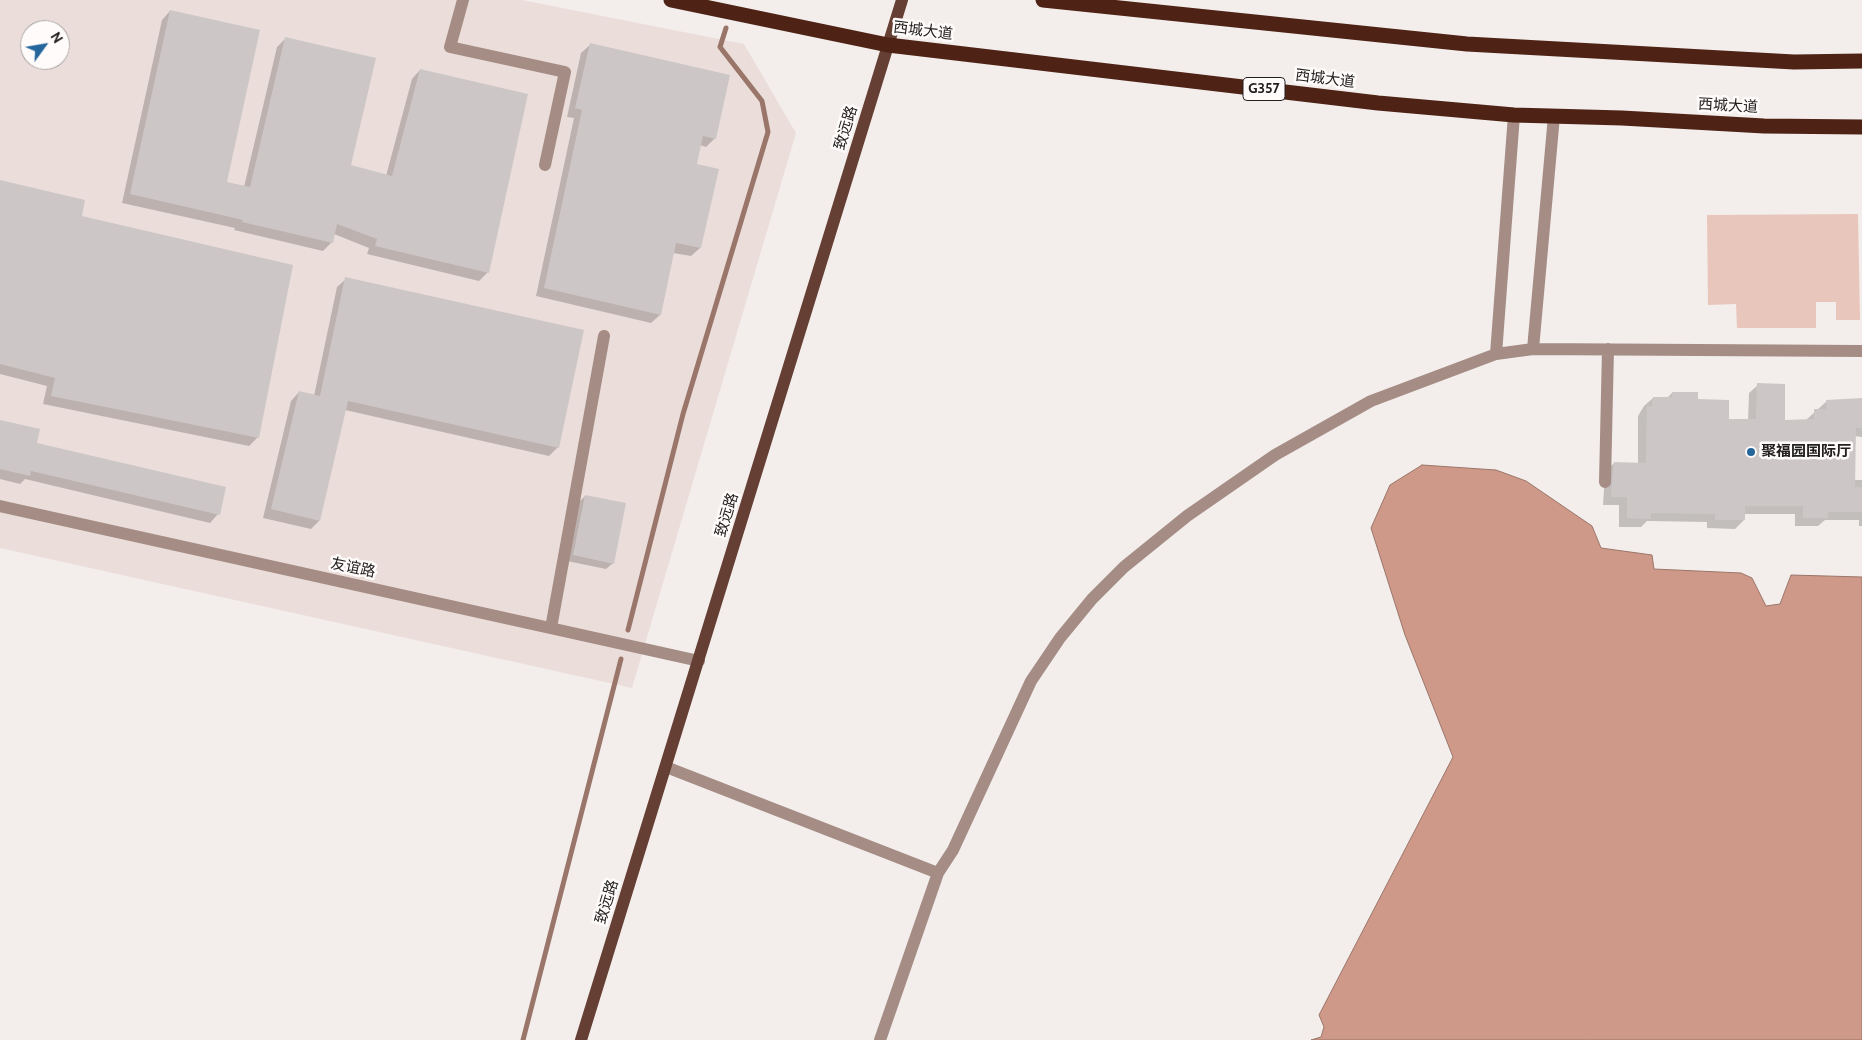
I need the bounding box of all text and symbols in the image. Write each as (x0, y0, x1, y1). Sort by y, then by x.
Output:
street label: 西城大道 (892, 18, 954, 44)
north arrow (20, 20, 70, 70)
text: N (47, 29, 67, 47)
street label: 西城大道 (1294, 66, 1356, 92)
road number: G357 (1243, 78, 1285, 100)
street label: 西城大道 (1698, 95, 1758, 117)
street label: 致远路 (831, 104, 861, 152)
place label: 聚福园国际厅 (1761, 443, 1851, 461)
marker: 聚福园国际厅 (1745, 446, 1757, 458)
street label: 致远路 (712, 491, 742, 539)
street label: 友谊路 (329, 555, 377, 581)
street label: 致远路 (592, 878, 622, 926)

